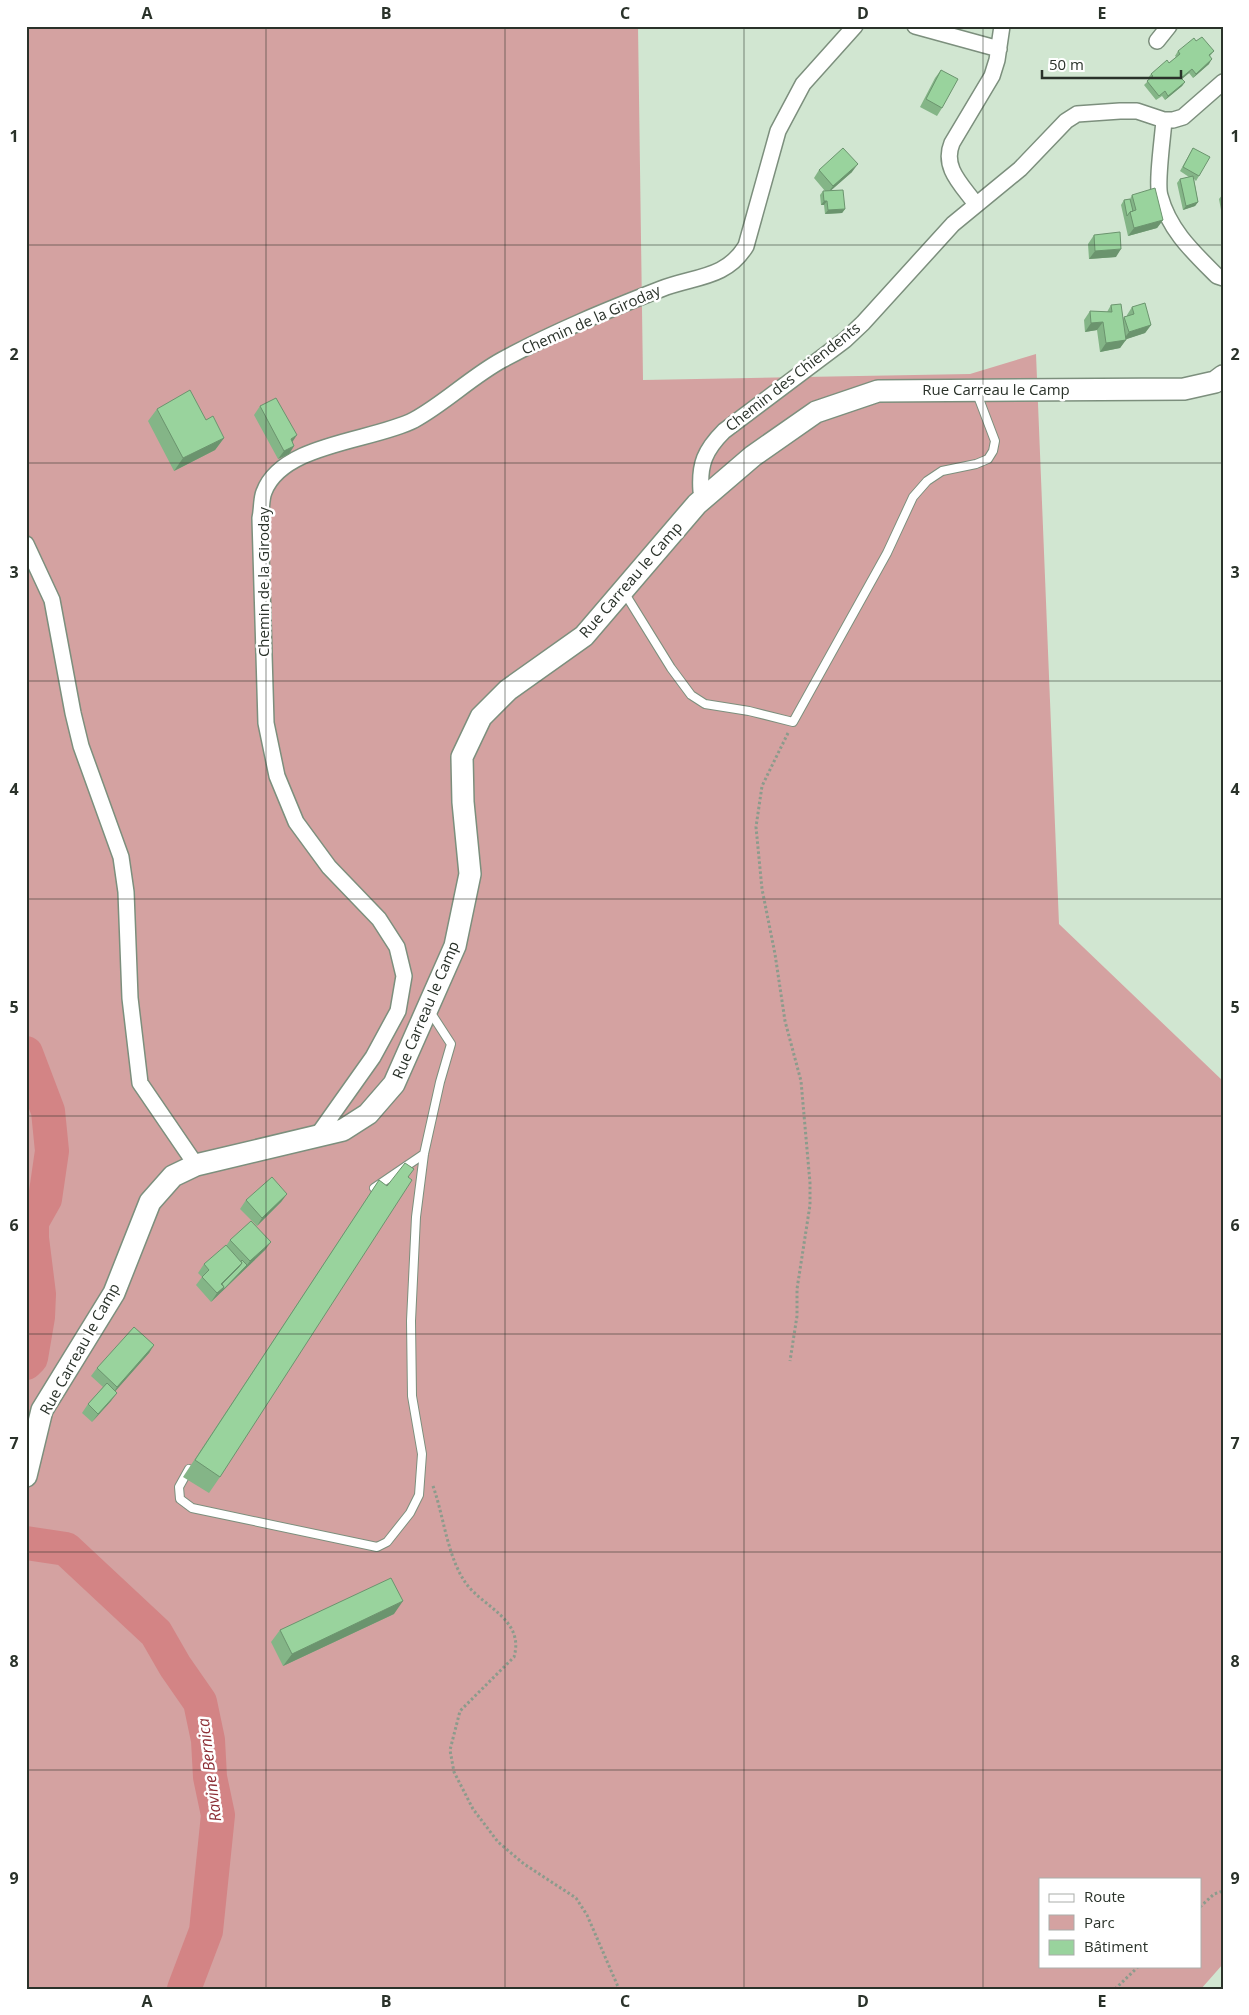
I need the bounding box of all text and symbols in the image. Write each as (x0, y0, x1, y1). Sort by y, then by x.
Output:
text: A (141, 2, 153, 24)
text: B (381, 2, 391, 24)
text: C (620, 2, 630, 24)
text: D (857, 2, 869, 24)
text: E (1098, 2, 1107, 24)
scale bar (1042, 48, 1180, 80)
text: 50 m (1049, 54, 1084, 74)
text: 1 (9, 125, 19, 147)
text: 1 (1230, 125, 1240, 147)
street label: Chemin de la Giroday (518, 279, 664, 359)
street label: Chemin des Chiendents (721, 317, 864, 435)
text: 2 (9, 343, 19, 365)
text: 2 (1230, 343, 1240, 365)
street label: Rue Carreau le Camp (922, 379, 1070, 399)
street label: Chemin de la Giroday (253, 506, 273, 657)
street label: Rue Carreau le Camp (574, 517, 686, 642)
text: 3 (9, 561, 19, 583)
text: 3 (1230, 561, 1240, 583)
text: 4 (9, 778, 19, 800)
text: 4 (1230, 778, 1240, 800)
street label: Rue Carreau le Camp (387, 938, 463, 1081)
text: 5 (9, 996, 19, 1018)
text: 5 (1230, 996, 1240, 1018)
text: 6 (9, 1214, 19, 1236)
text: 6 (1230, 1214, 1240, 1236)
street label: Rue Carreau le Camp (35, 1279, 124, 1418)
text: 7 (9, 1432, 19, 1454)
text: 7 (1230, 1432, 1240, 1454)
text: 8 (9, 1650, 19, 1672)
text: 8 (1230, 1650, 1240, 1672)
water label: Ravine Bernica (192, 1717, 226, 1823)
text: 9 (9, 1867, 19, 1889)
text: 9 (1230, 1867, 1240, 1889)
legend (1039, 1878, 1202, 1968)
text: Route (1084, 1886, 1125, 1906)
text: Parc (1084, 1912, 1115, 1932)
text: Bâtiment (1084, 1936, 1148, 1956)
text: A (141, 1990, 153, 2012)
text: B (381, 1990, 391, 2012)
text: C (620, 1990, 630, 2012)
text: D (857, 1990, 869, 2012)
text: E (1098, 1990, 1107, 2012)

